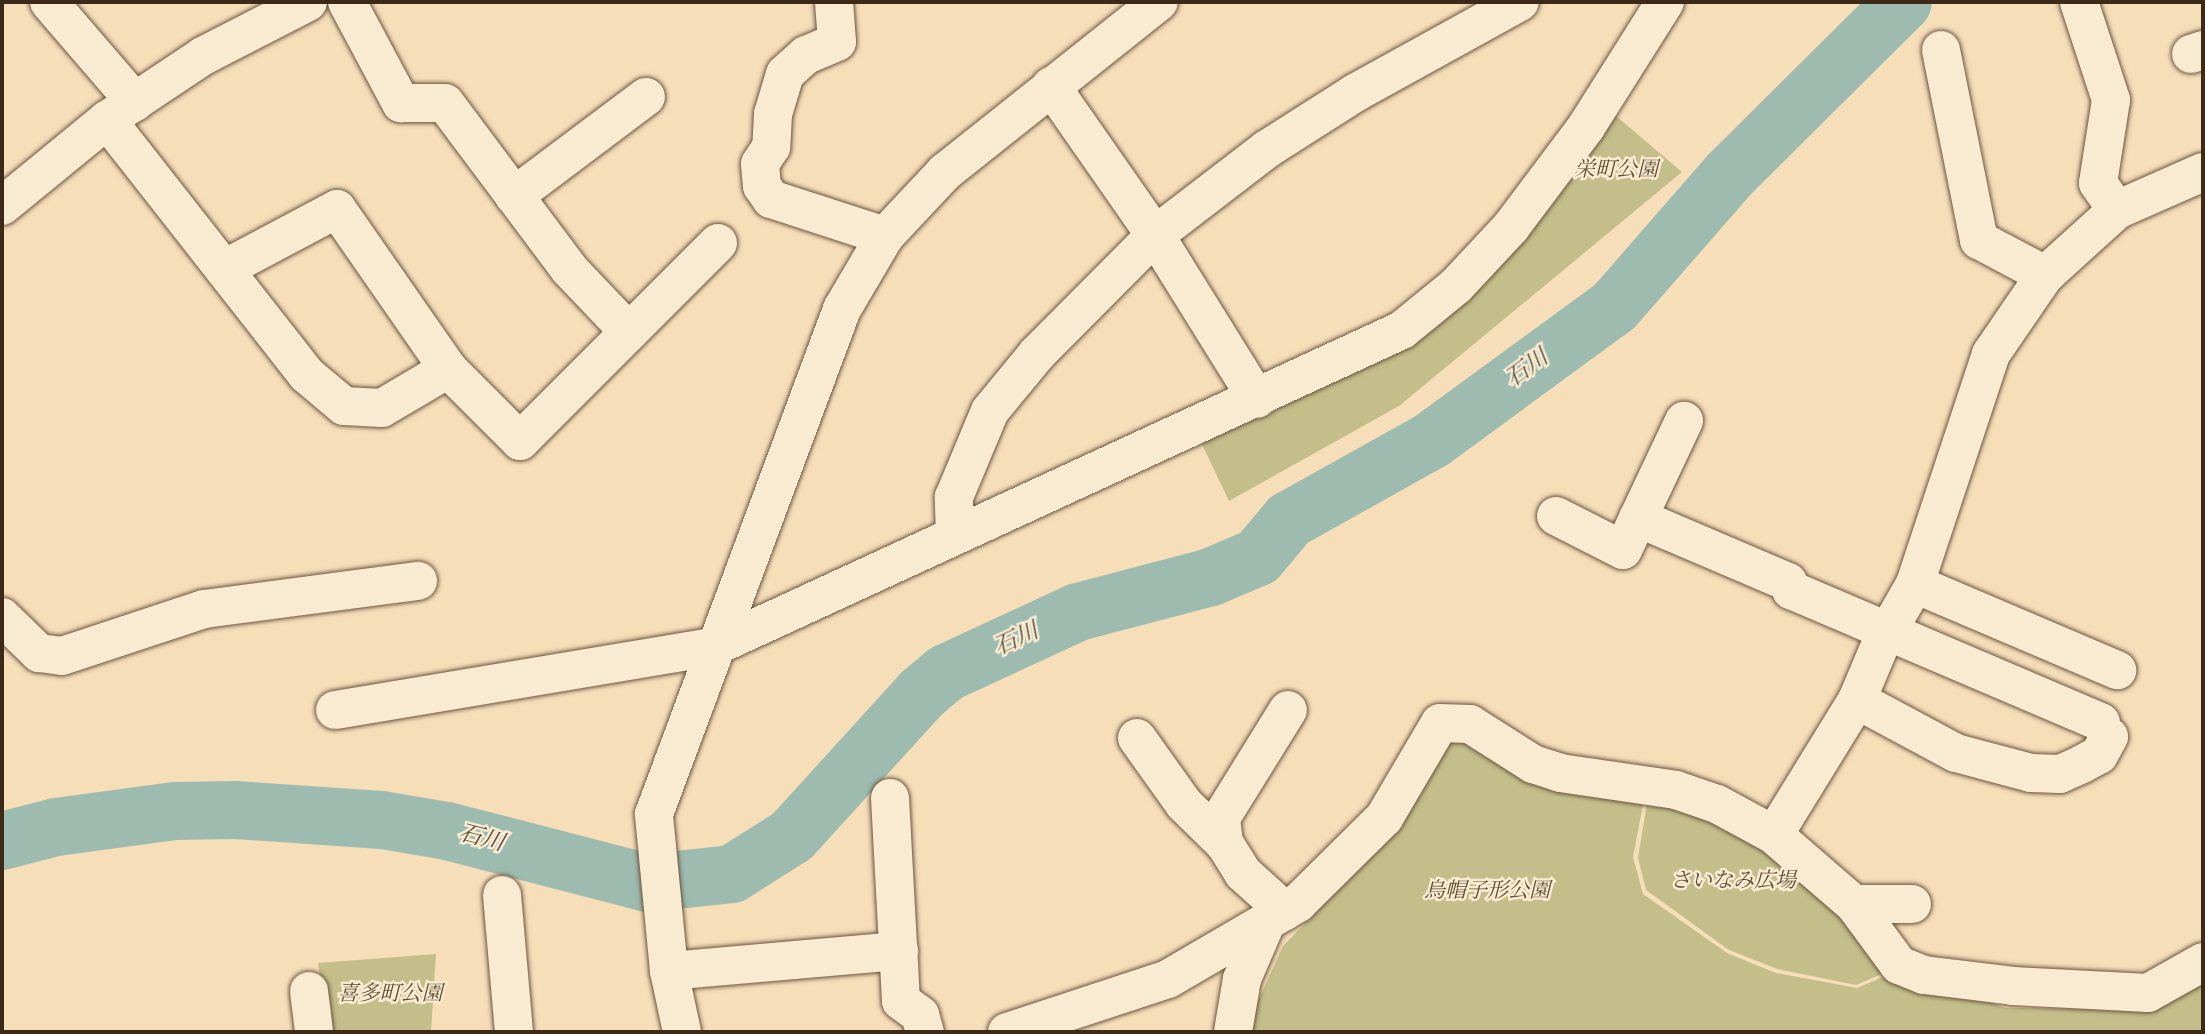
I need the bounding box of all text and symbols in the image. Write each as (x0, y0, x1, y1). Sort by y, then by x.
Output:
park label: 栄町公園 (1574, 158, 1658, 184)
water label: 石川 (1501, 345, 1555, 395)
water label: 石川 (990, 619, 1044, 663)
water label: 石川 (455, 821, 507, 859)
park label: さいなみ広場 (1670, 869, 1796, 895)
park label: 烏帽子形公園 (1424, 879, 1550, 905)
park label: 喜多町公園 (338, 982, 442, 1008)

